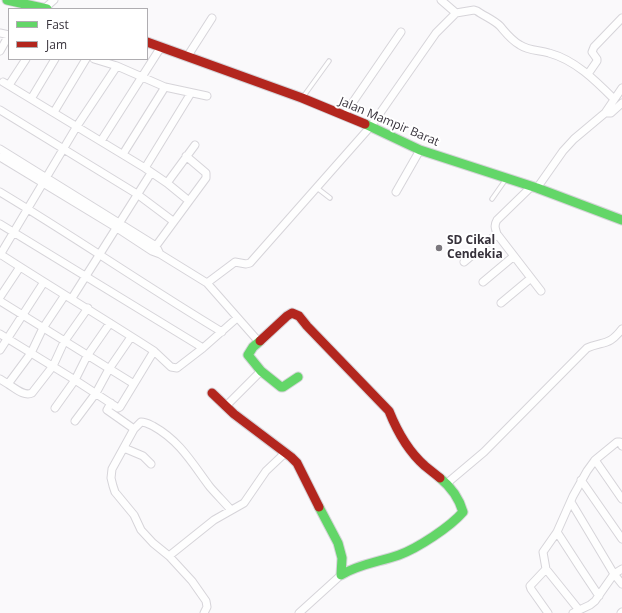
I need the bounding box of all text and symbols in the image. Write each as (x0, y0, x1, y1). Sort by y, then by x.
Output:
legend (8, 8, 148, 60)
text: Fast (46, 16, 69, 33)
text: Jam (46, 36, 67, 53)
street label: Jalan Mampir Barat (337, 94, 441, 150)
place label: SD Cikal Cendekia (447, 234, 503, 262)
marker: SD Cikal Cendekia (434, 243, 444, 253)

